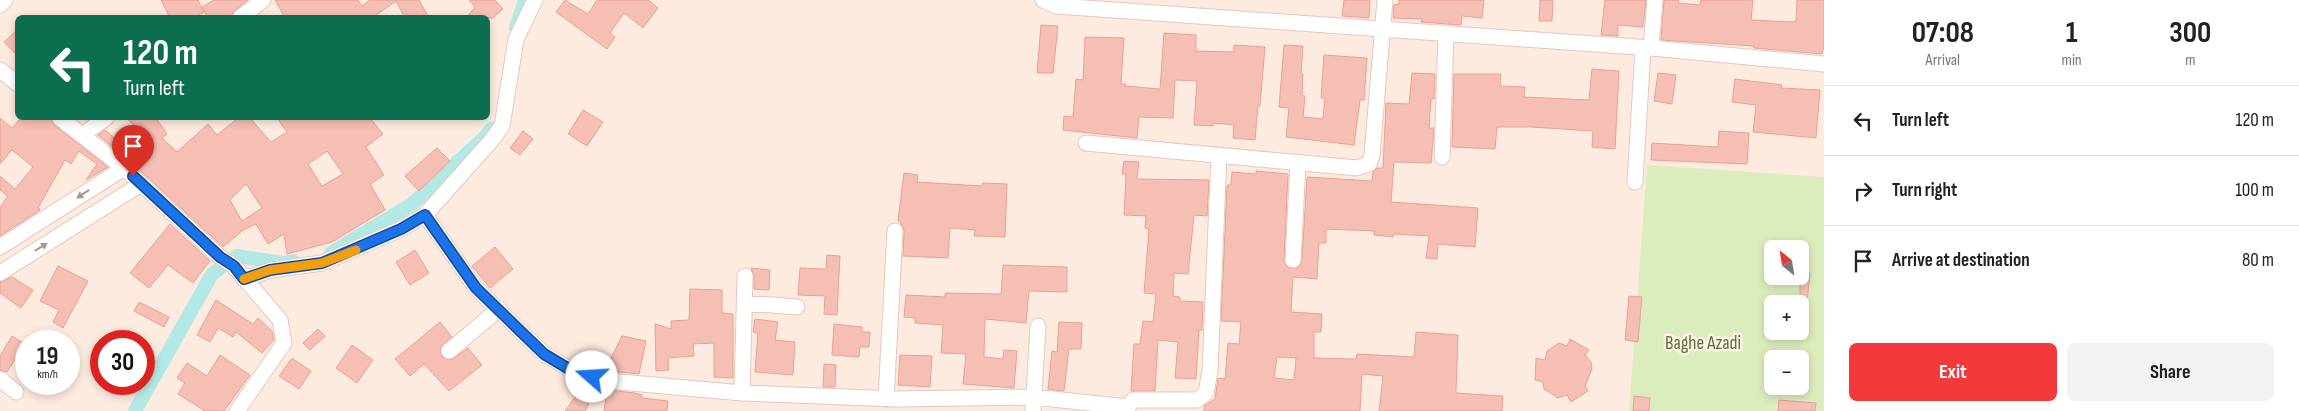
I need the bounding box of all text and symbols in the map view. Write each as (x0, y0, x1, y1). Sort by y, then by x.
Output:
text: 07:08 (1912, 15, 1974, 51)
text: 1 (2066, 15, 2078, 51)
text: 300 (2169, 15, 2211, 51)
text: 120 m (123, 32, 198, 75)
icon: left (40, 35, 105, 100)
text: Arrival (1926, 51, 1960, 70)
text: min (2062, 51, 2082, 70)
text: m (2185, 51, 2195, 70)
text: Turn left (123, 75, 185, 102)
icon: left (1849, 107, 1877, 135)
text: Turn left (1892, 109, 1949, 132)
text: 120 m (2236, 109, 2274, 132)
pin (112, 125, 154, 176)
icon: arrive (119, 132, 147, 160)
icon: right (1849, 177, 1877, 205)
text: Turn right (1892, 179, 1957, 202)
text: 100 m (2235, 179, 2274, 202)
one-way arrow (76, 190, 89, 199)
north arrow (1764, 240, 1809, 285)
map controls (1764, 240, 1809, 395)
one-way arrow (35, 242, 48, 252)
icon: arrive (1849, 247, 1877, 275)
text: Arrive at destination (1892, 249, 2030, 272)
text: 80 m (2242, 249, 2274, 272)
button: + (1764, 295, 1809, 340)
speed limit sign: 30 (90, 330, 155, 395)
park label: Baghe Azadi (1665, 332, 1741, 355)
text: 19 (37, 341, 58, 372)
button: Exit (1849, 343, 2057, 401)
button: Share (2067, 343, 2274, 401)
position arrow (565, 350, 617, 402)
button: − (1764, 350, 1809, 395)
text: km/h (37, 367, 58, 382)

